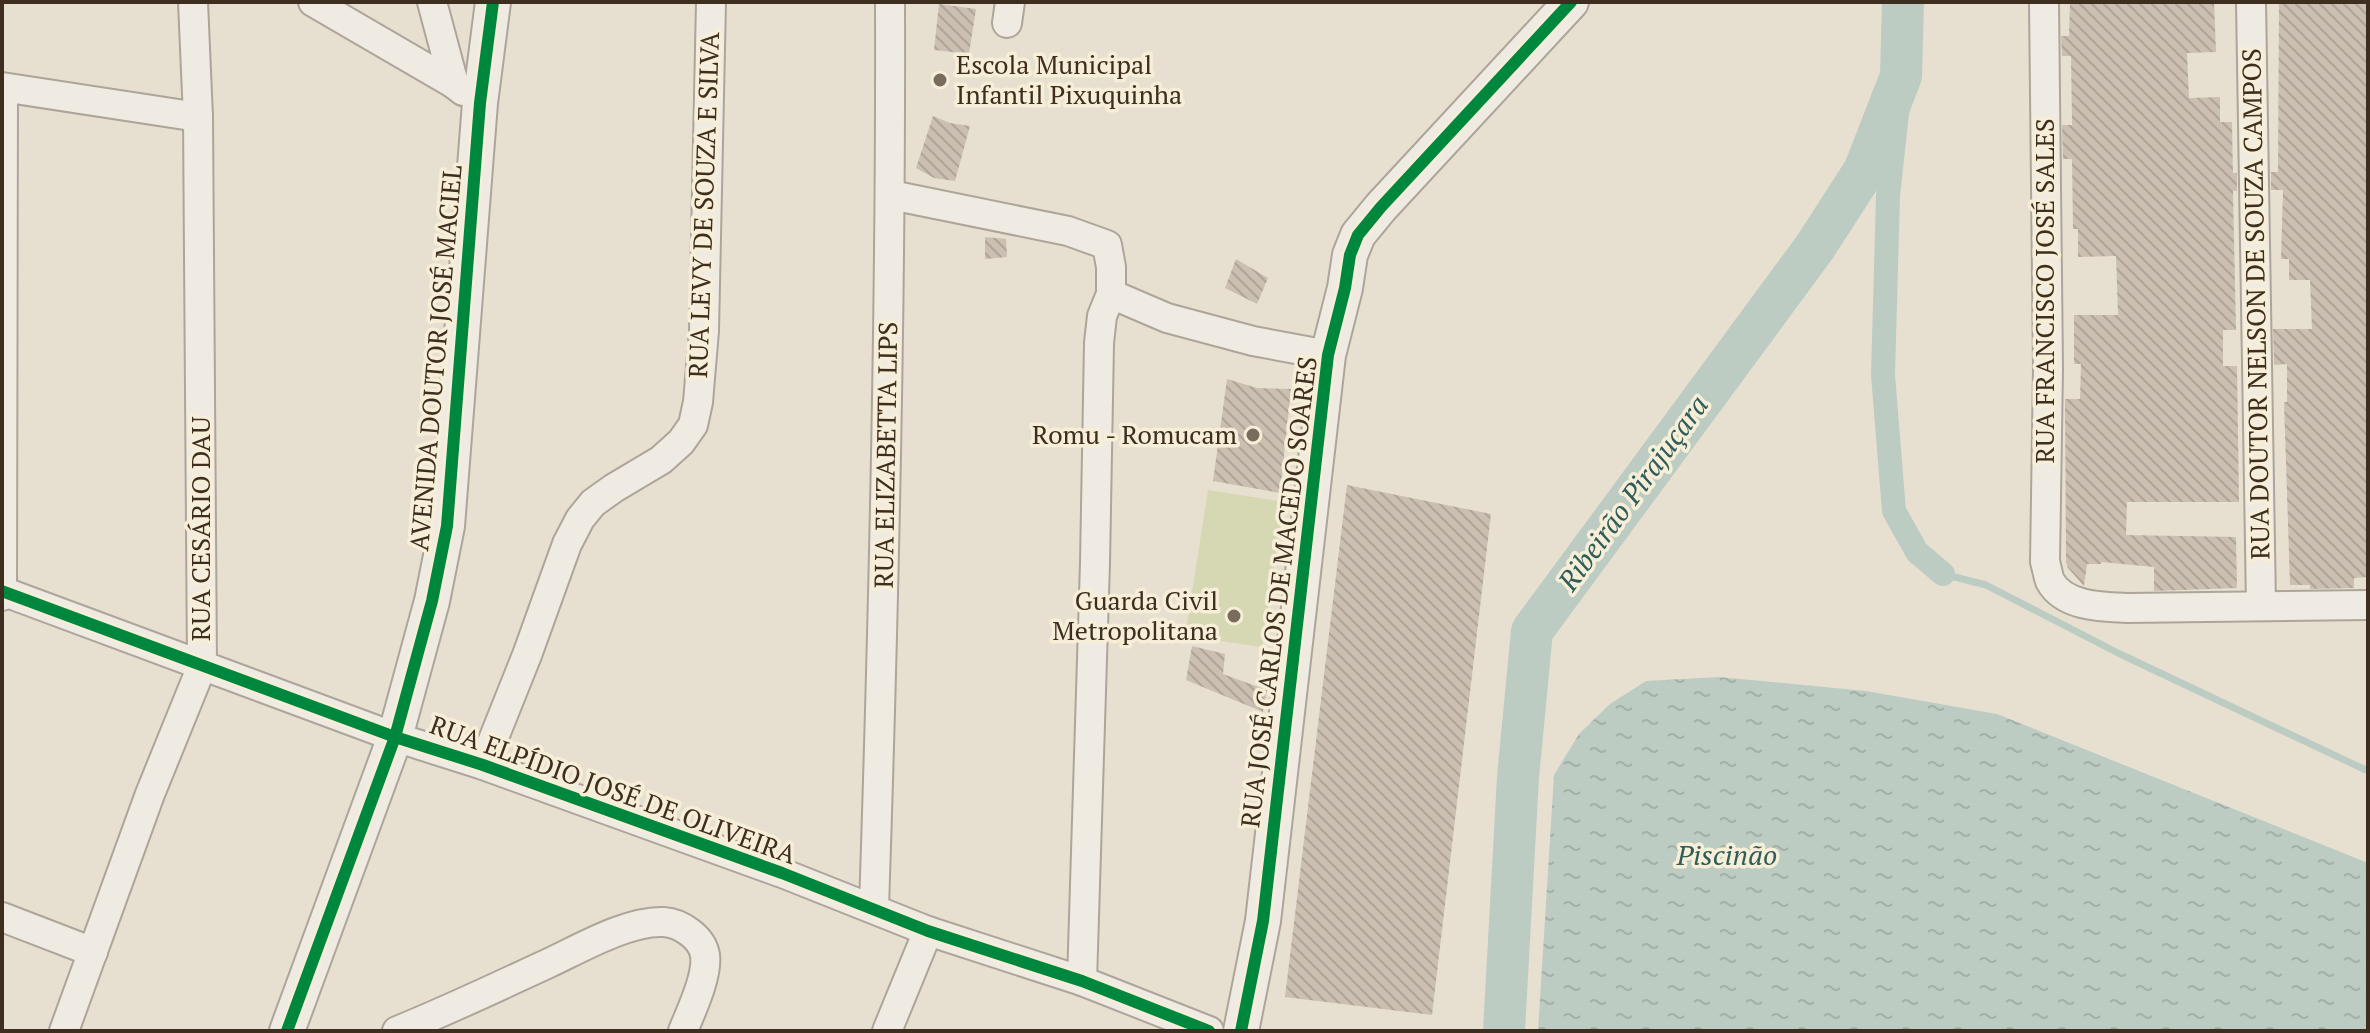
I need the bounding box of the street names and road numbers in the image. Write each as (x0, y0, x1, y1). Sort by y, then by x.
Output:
street label: RUA LEVY DE SOUZA E SILVA (680, 31, 726, 379)
street label: RUA DOUTOR NELSON DE SOUZA CAMPOS (2234, 48, 2276, 560)
street label: RUA FRANCISCO JOSÉ SALES (2027, 118, 2061, 464)
street label: AVENIDA DOUTOR JOSÉ MACIEL (401, 164, 469, 552)
street label: RUA ELIZABETTA LIPS (866, 321, 904, 589)
street label: RUA JOSÉ CARLOS DE MACEDO SOARES (1232, 354, 1324, 829)
street label: RUA CESÁRIO DAU (183, 416, 217, 641)
street label: RUA ELPÍDIO JOSÉ DE OLIVEIRA (426, 707, 801, 871)

